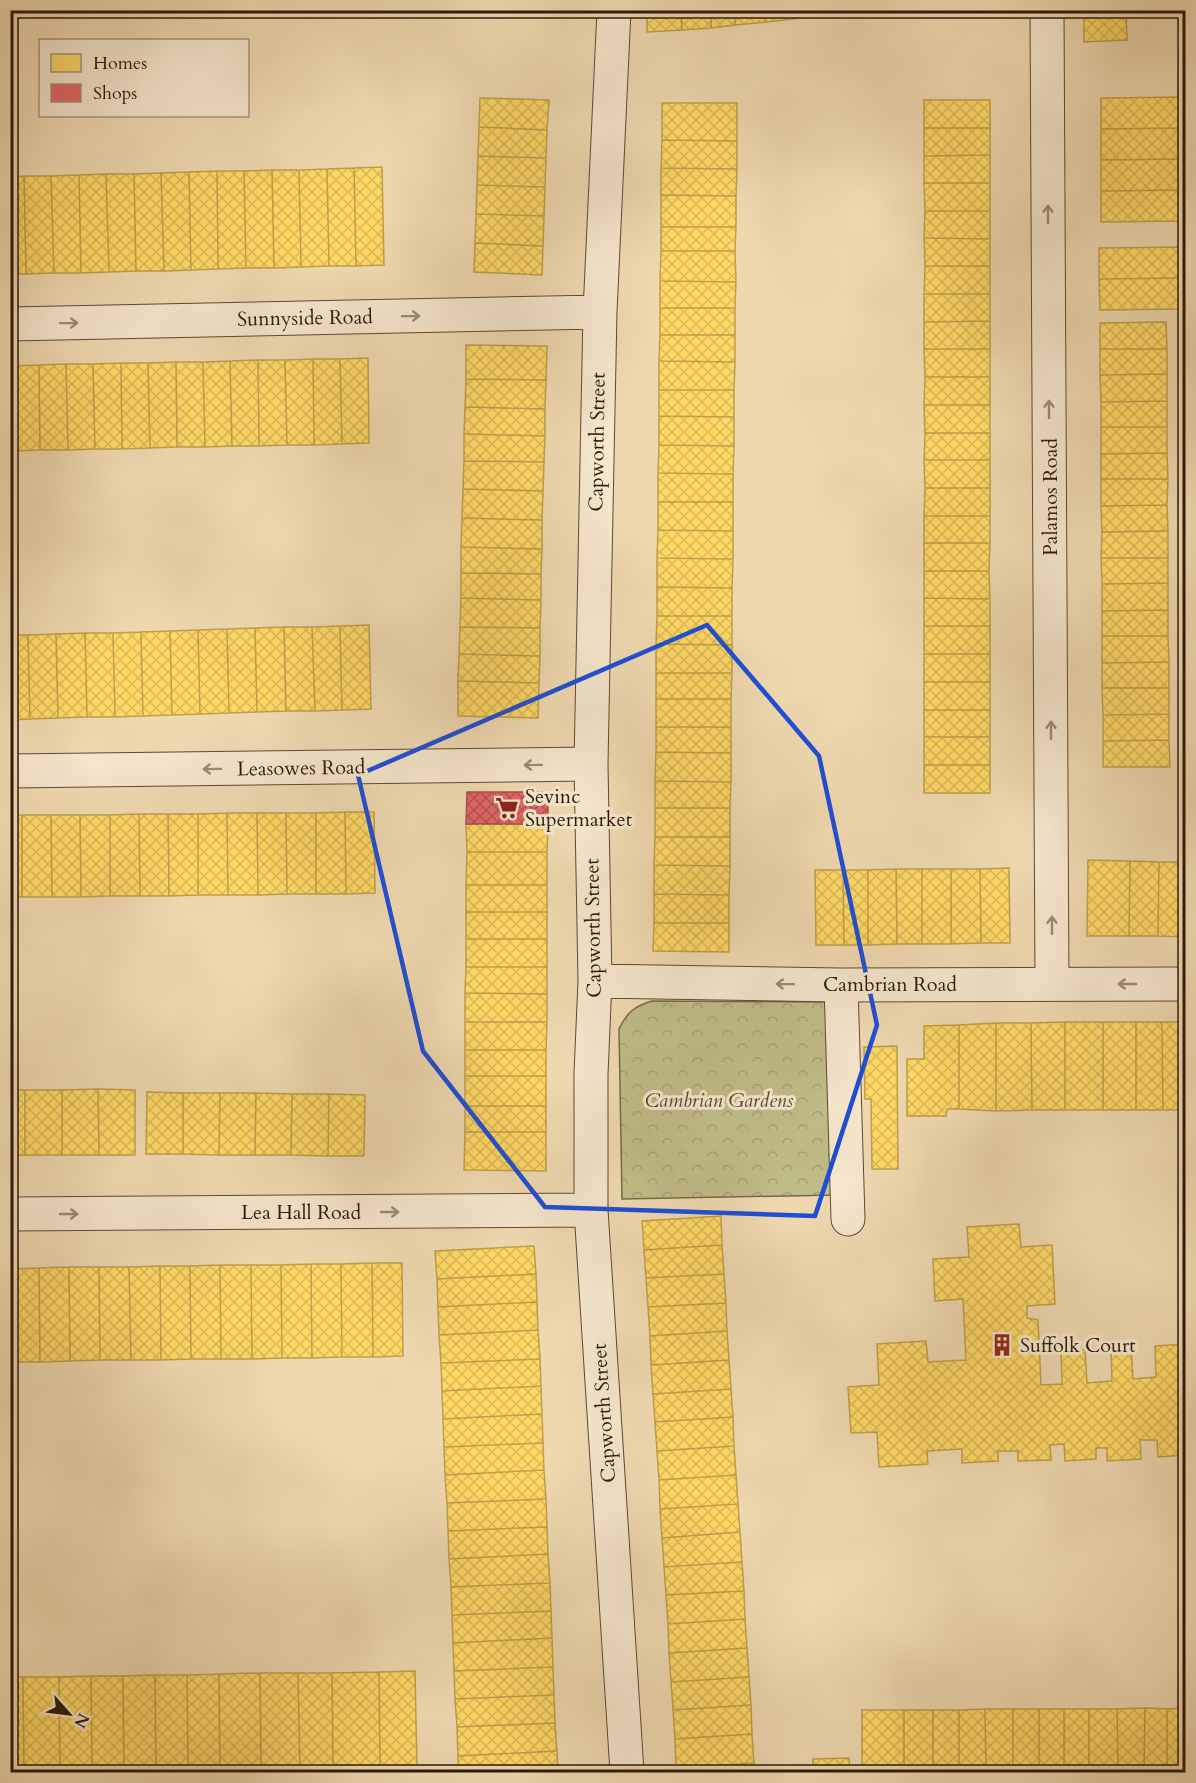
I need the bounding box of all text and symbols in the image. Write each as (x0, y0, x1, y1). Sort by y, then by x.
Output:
legend (39, 39, 249, 117)
text: Homes (93, 51, 147, 76)
text: Shops (93, 81, 137, 106)
one-way arrow (1042, 205, 1054, 225)
street label: Sunnyside Road (237, 303, 373, 333)
one-way arrow (400, 310, 420, 322)
one-way arrow (58, 317, 78, 329)
street label: Capworth Street (582, 371, 612, 512)
one-way arrow (1043, 400, 1055, 420)
street label: Palamos Road (1037, 438, 1064, 556)
one-way arrow (1045, 721, 1057, 741)
street label: Leasowes Road (237, 753, 366, 783)
one-way arrow (523, 759, 543, 771)
one-way arrow (202, 763, 222, 774)
place label: Sevinc Supermarket (525, 783, 633, 833)
supermarket icon: Sevinc Supermarket (494, 795, 520, 821)
street label: Capworth Street (578, 857, 608, 998)
one-way arrow (1046, 916, 1058, 936)
street label: Cambrian Road (823, 971, 957, 998)
one-way arrow (776, 978, 796, 990)
one-way arrow (1118, 978, 1138, 990)
park label: Cambrian Gardens (645, 1087, 794, 1114)
street label: Lea Hall Road (241, 1199, 361, 1226)
one-way arrow (379, 1206, 399, 1217)
one-way arrow (58, 1208, 78, 1220)
building icon: Suffolk Court (989, 1332, 1015, 1358)
place label: Suffolk Court (1020, 1332, 1136, 1359)
street label: Capworth Street (586, 1342, 622, 1484)
north arrow (39, 1684, 99, 1744)
text: N (68, 1709, 94, 1732)

